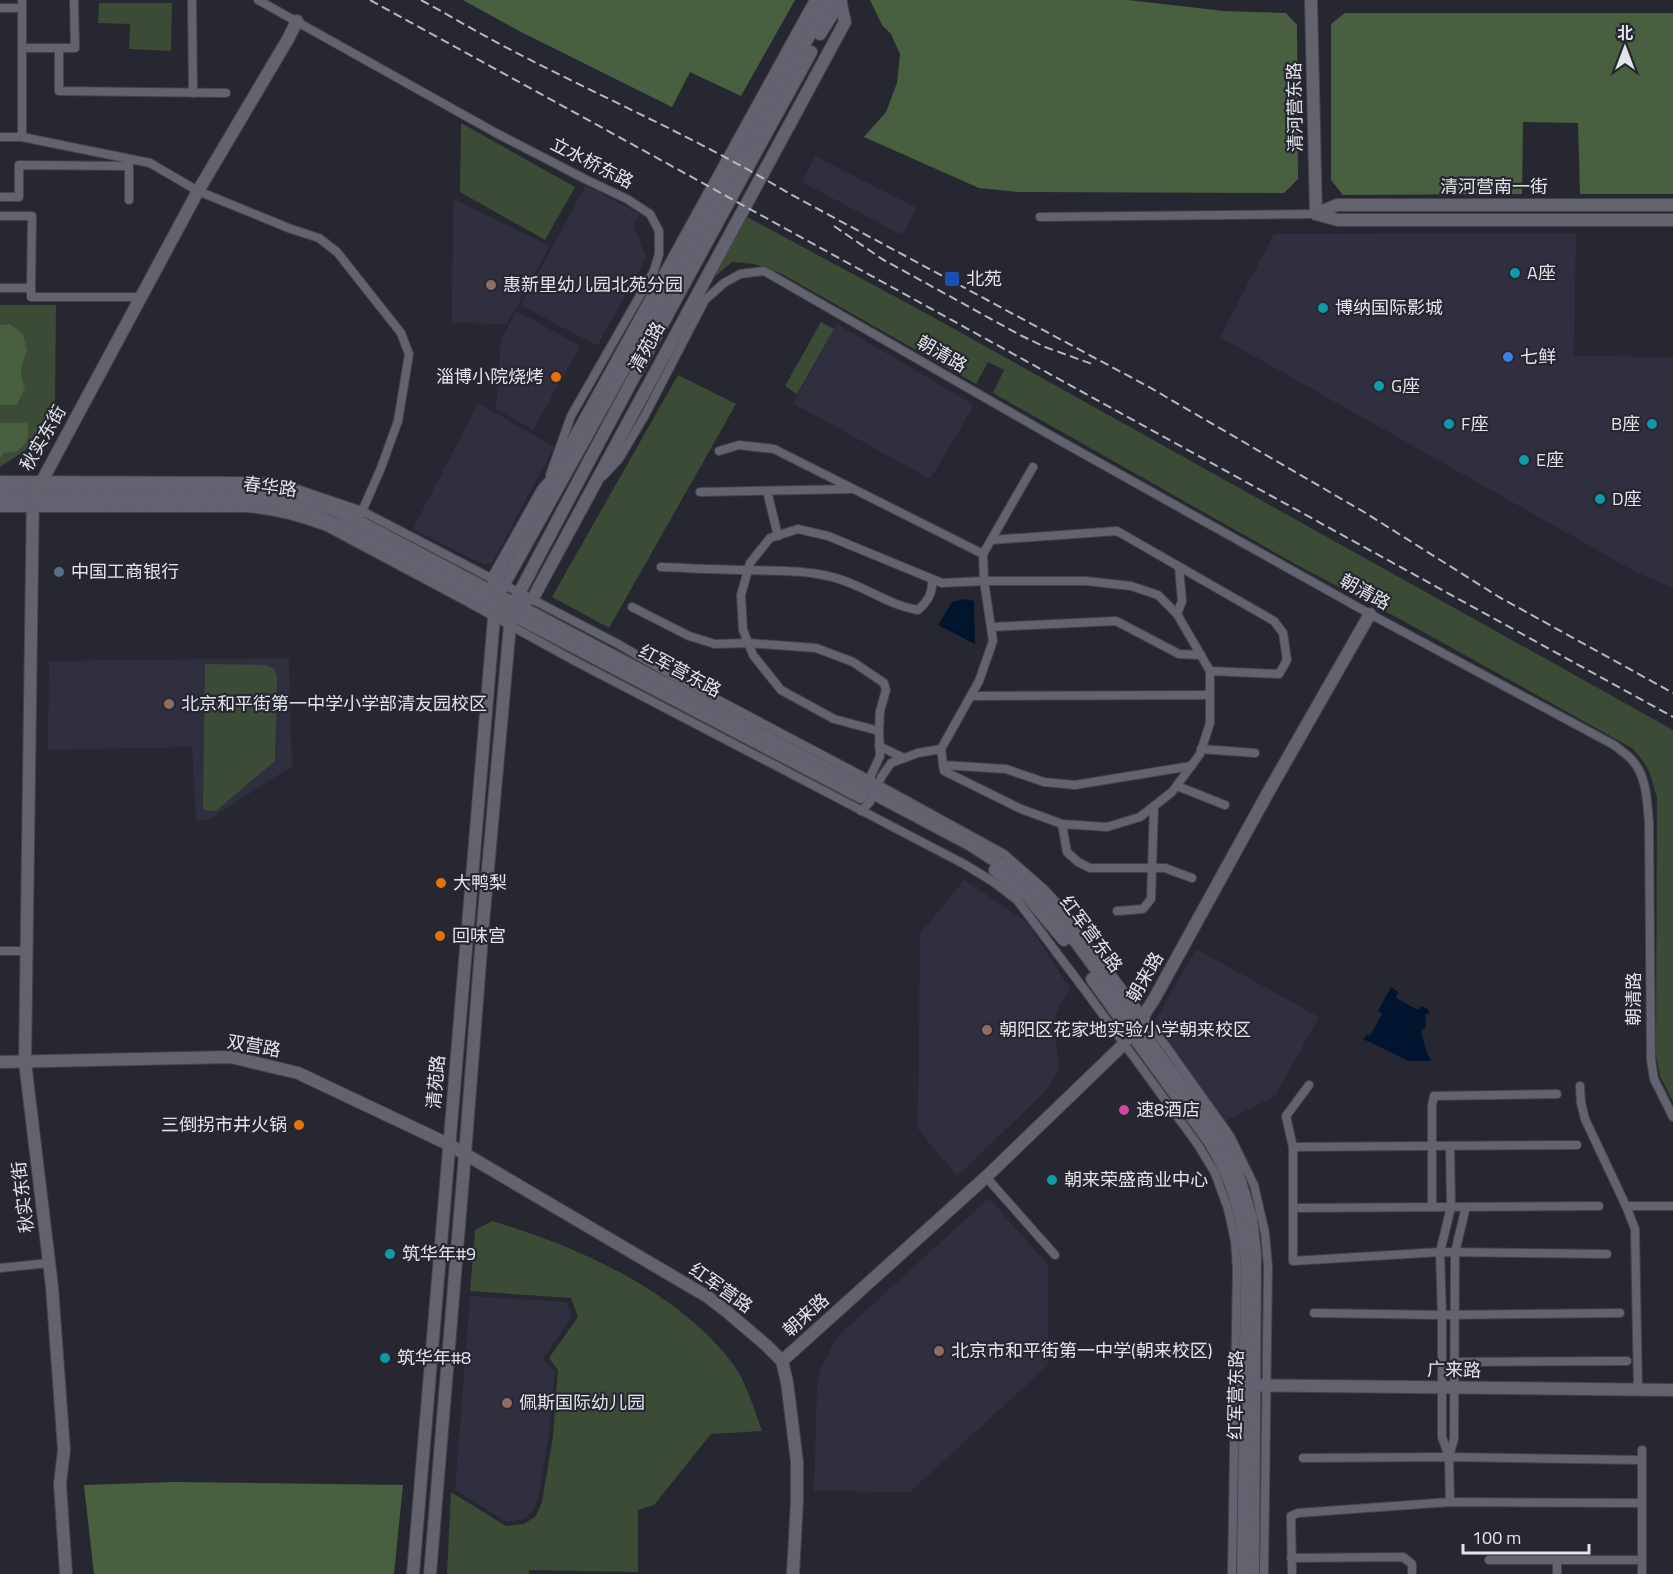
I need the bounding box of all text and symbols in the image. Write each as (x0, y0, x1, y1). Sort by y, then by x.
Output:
north arrow (1595, 18, 1655, 78)
text: 北 (1617, 21, 1633, 45)
street label: 清河营东路 (1280, 62, 1309, 152)
street label: 立水桥东路 (546, 130, 638, 195)
street label: 清河营南一街 (1440, 173, 1548, 200)
place label: A座 (1527, 259, 1556, 286)
place label: 北苑 (966, 265, 1002, 292)
marker: A座 (1508, 266, 1522, 280)
marker: 北苑 (943, 270, 961, 288)
place label: 惠新里幼儿园北苑分园 (503, 271, 683, 298)
marker: 惠新里幼儿园北苑分园 (484, 278, 498, 292)
place label: 博纳国际影城 (1335, 294, 1443, 321)
marker: 博纳国际影城 (1316, 301, 1330, 315)
street label: 清苑路 (622, 317, 671, 377)
street label: 朝清路 (912, 328, 972, 379)
place label: 七鲜 (1520, 343, 1556, 370)
marker: 七鲜 (1501, 350, 1515, 364)
place label: 淄博小院烧烤 (436, 363, 544, 390)
marker: 淄博小院烧烤 (549, 370, 563, 384)
place label: G座 (1391, 372, 1420, 399)
marker: G座 (1372, 379, 1386, 393)
street label: 秋实东街 (13, 400, 72, 476)
place label: F座 (1461, 410, 1488, 437)
place label: B座 (1611, 410, 1640, 437)
marker: F座 (1442, 417, 1456, 431)
marker: B座 (1645, 417, 1659, 431)
place label: E座 (1536, 446, 1564, 473)
marker: E座 (1517, 453, 1531, 467)
street label: 春华路 (242, 470, 299, 503)
place label: D座 (1612, 485, 1642, 512)
marker: D座 (1593, 492, 1607, 506)
place label: 中国工商银行 (71, 558, 179, 585)
marker: 中国工商银行 (52, 565, 66, 579)
street label: 朝清路 (1335, 567, 1395, 616)
street label: 红军营东路 (634, 638, 726, 704)
place label: 北京和平街第一中学小学部清友园校区 (181, 690, 487, 717)
marker: 北京和平街第一中学小学部清友园校区 (162, 697, 176, 711)
place label: 大鸭梨 (453, 869, 507, 896)
marker: 大鸭梨 (434, 876, 448, 890)
street label: 红军营东路 (1054, 890, 1129, 978)
place label: 回味宫 (452, 922, 506, 949)
marker: 回味宫 (433, 929, 447, 943)
street label: 朝来路 (1119, 947, 1170, 1007)
street label: 朝清路 (1620, 972, 1647, 1026)
place label: 朝阳区花家地实验小学朝来校区 (999, 1016, 1251, 1043)
marker: 朝阳区花家地实验小学朝来校区 (980, 1023, 994, 1037)
street label: 双营路 (225, 1028, 283, 1063)
street label: 清苑路 (420, 1054, 451, 1110)
place label: 速8酒店 (1136, 1096, 1200, 1123)
marker: 速8酒店 (1117, 1103, 1131, 1117)
place label: 三倒拐市井火锅 (161, 1111, 287, 1138)
marker: 三倒拐市井火锅 (292, 1118, 306, 1132)
street label: 秋实东街 (5, 1160, 40, 1234)
place label: 朝来荣盛商业中心 (1064, 1166, 1208, 1193)
marker: 朝来荣盛商业中心 (1045, 1173, 1059, 1187)
place label: 筑华年#9 (402, 1240, 476, 1267)
marker: 筑华年#9 (383, 1247, 397, 1261)
street label: 红军营路 (684, 1256, 759, 1319)
street label: 朝来路 (777, 1287, 835, 1343)
place label: 北京市和平街第一中学(朝来校区) (951, 1337, 1213, 1364)
place label: 筑华年#8 (397, 1344, 471, 1371)
marker: 北京市和平街第一中学(朝来校区) (932, 1344, 946, 1358)
street label: 红军营东路 (1221, 1350, 1250, 1440)
marker: 筑华年#8 (378, 1351, 392, 1365)
street label: 广来路 (1427, 1356, 1481, 1383)
place label: 佩斯国际幼儿园 (519, 1389, 645, 1416)
marker: 佩斯国际幼儿园 (500, 1396, 514, 1410)
scale bar (1463, 1517, 1589, 1555)
text: 100 m (1472, 1524, 1521, 1551)

